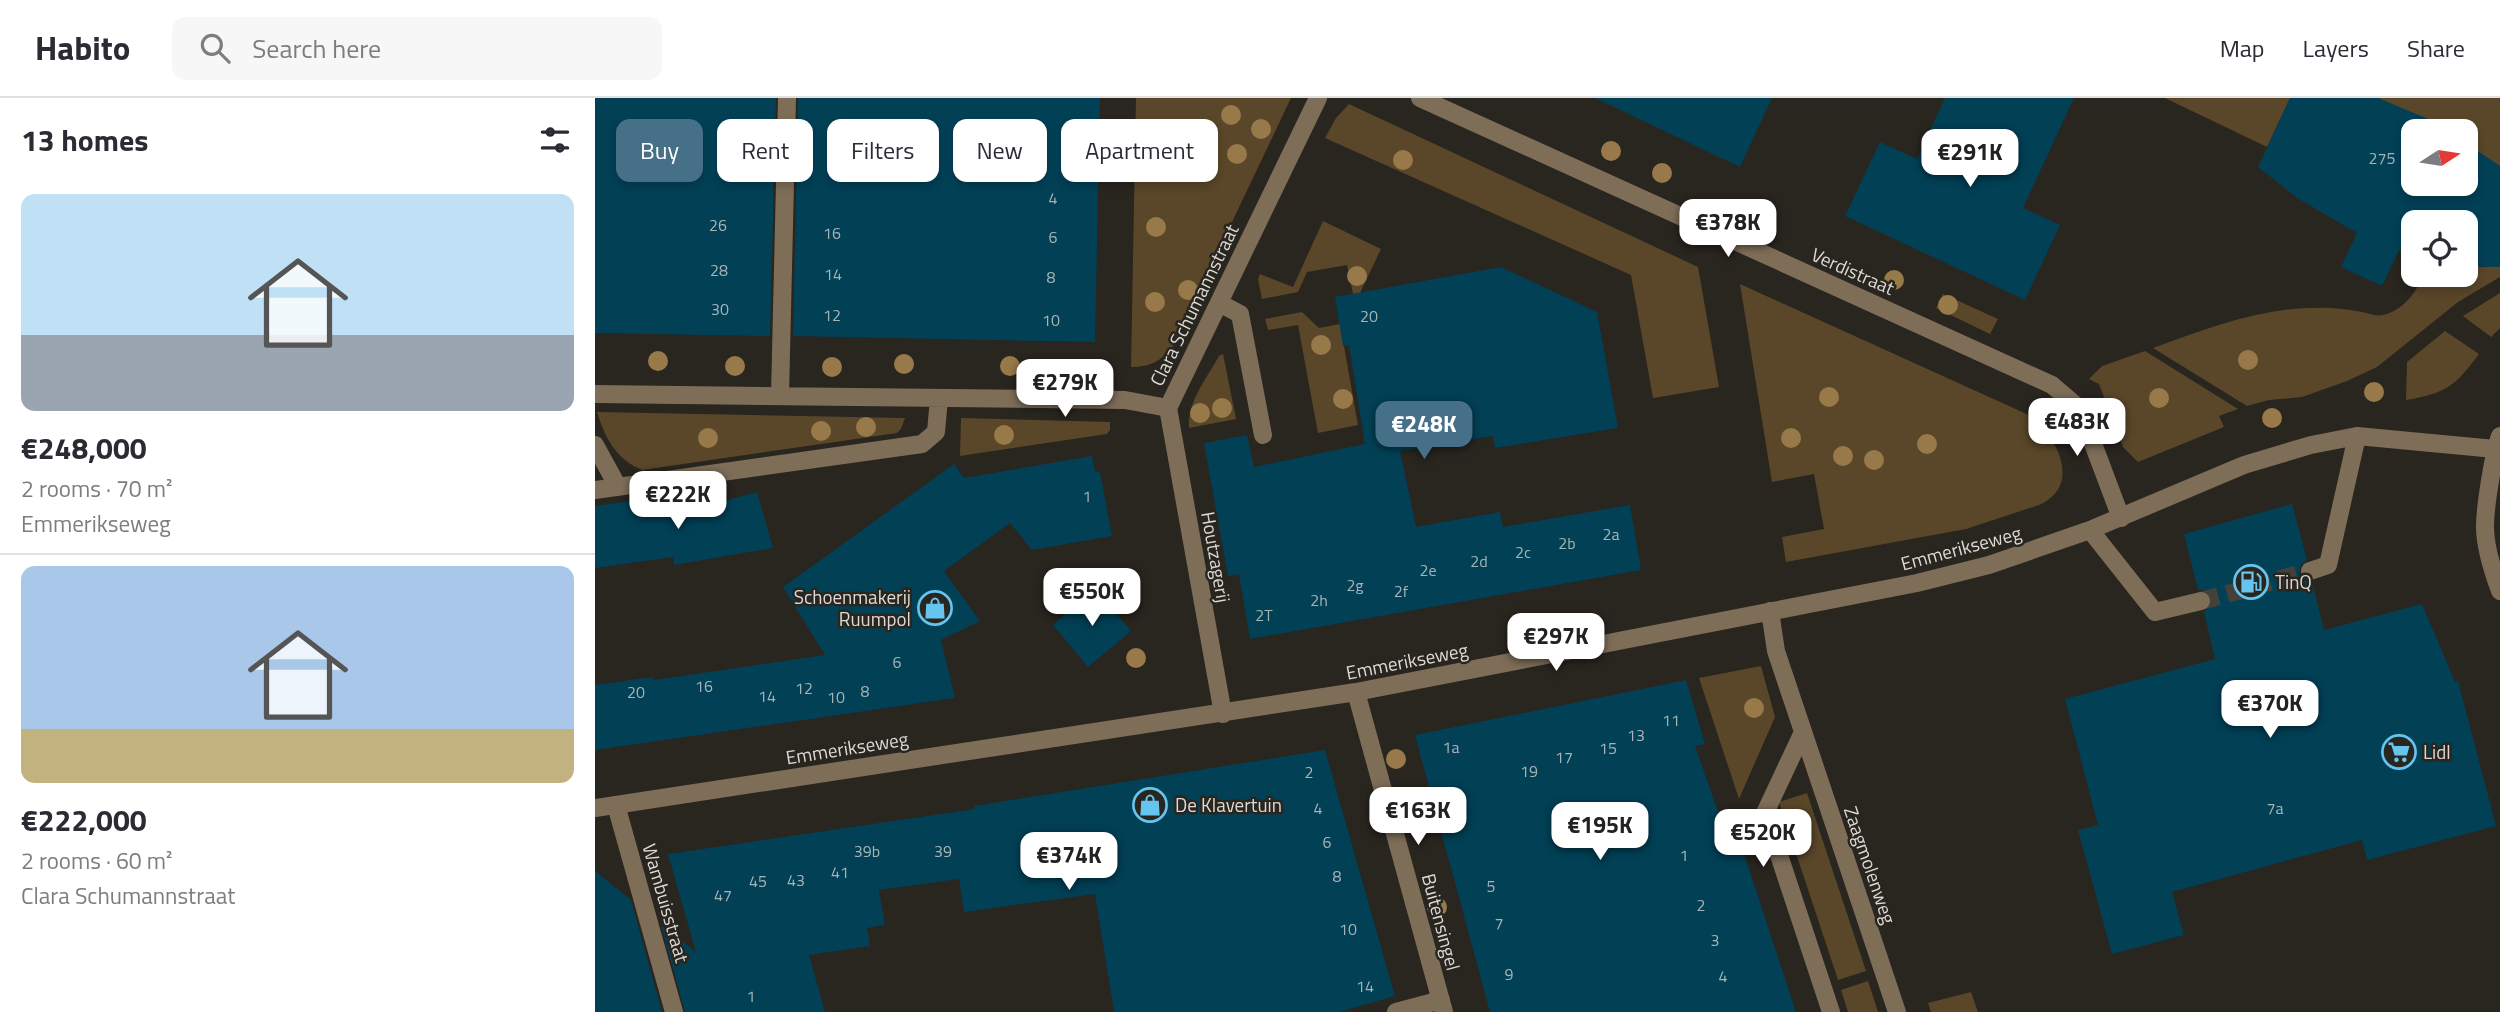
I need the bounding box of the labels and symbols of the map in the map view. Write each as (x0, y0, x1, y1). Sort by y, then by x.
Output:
north arrow (2401, 119, 2478, 196)
pin: €291K (1921, 130, 2019, 189)
house number: 275 (2369, 146, 2395, 170)
house number: 4 (1049, 186, 1058, 210)
pin: €378K (1679, 200, 1777, 259)
house number: 26 (709, 213, 727, 237)
street label: Clara Schumannstraat (1142, 219, 1246, 391)
house number: 16 (823, 221, 841, 245)
house number: 6 (1049, 225, 1058, 249)
street label: Verdistraat (1807, 239, 1900, 302)
house number: 28 (710, 258, 728, 282)
house number: 14 (824, 262, 842, 286)
house number: 8 (1047, 265, 1056, 289)
house number: 30 (711, 297, 729, 321)
house number: 12 (823, 303, 841, 327)
house number: 20 (1360, 304, 1378, 328)
house number: 10 (1042, 308, 1060, 332)
pin: €279K (1016, 360, 1114, 419)
pin: €483K (2028, 398, 2126, 458)
pin: €248K (1375, 402, 1473, 461)
pin: €222K (629, 472, 727, 531)
house number: 1 (1083, 484, 1091, 508)
street label: Houtzagerij (1194, 509, 1239, 605)
street label: Emmerikseweg (1897, 517, 2025, 578)
house number: 2a (1603, 522, 1619, 546)
house number: 2b (1558, 531, 1576, 555)
house number: 2c (1515, 540, 1531, 564)
house number: 2d (1470, 549, 1488, 573)
house number: 2e (1419, 558, 1437, 582)
fuel station icon: TinQ (2232, 563, 2270, 601)
place label: TinQ (2275, 567, 2312, 596)
pin: €550K (1043, 568, 1141, 628)
house number: 2g (1346, 573, 1364, 597)
house number: 2f (1394, 579, 1409, 603)
place label: Schoenmakerij Ruumpol (794, 582, 911, 633)
house number: 2h (1310, 588, 1328, 612)
shop icon: Schoenmakerij Ruumpol (916, 589, 954, 627)
house number: 2T (1255, 603, 1273, 627)
pin: €297K (1507, 614, 1605, 673)
street label: Emmerikseweg (1343, 634, 1471, 687)
house number: 6 (893, 650, 902, 674)
house number: 16 (695, 674, 713, 698)
house number: 12 (795, 676, 813, 700)
house number: 8 (861, 679, 870, 703)
house number: 20 (627, 680, 645, 704)
pin: €370K (2221, 680, 2319, 740)
house number: 14 (758, 684, 776, 708)
house number: 10 (827, 685, 845, 709)
house number: 11 (1662, 708, 1680, 732)
street label: Emmerikseweg (784, 723, 911, 772)
house number: 13 (1627, 723, 1645, 747)
supermarket icon: Lidl (2380, 733, 2418, 771)
house number: 1a (1443, 735, 1459, 759)
house number: 15 (1599, 736, 1617, 760)
place label: Lidl (2423, 737, 2451, 766)
house number: 17 (1555, 745, 1573, 769)
house number: 19 (1520, 759, 1538, 783)
house number: 2 (1305, 760, 1313, 784)
shop icon: De Klavertuin (1131, 786, 1169, 824)
pin: €163K (1369, 788, 1467, 847)
place label: De Klavertuin (1175, 790, 1282, 819)
house number: 4 (1314, 796, 1323, 820)
house number: 7a (2267, 796, 2283, 820)
pin: €195K (1551, 802, 1649, 862)
street label: Zaagmolenweg (1837, 802, 1904, 928)
pin: €520K (1714, 810, 1812, 869)
house number: 6 (1323, 830, 1332, 854)
pin: €374K (1020, 832, 1118, 892)
house number: 39b (854, 839, 880, 863)
house number: 39 (934, 839, 952, 863)
street label: Wambuisstraat (636, 840, 697, 966)
house number: 1 (1680, 843, 1688, 867)
house number: 41 (831, 860, 849, 884)
house number: 8 (1333, 864, 1342, 888)
house number: 43 (787, 868, 805, 892)
house number: 45 (749, 869, 767, 893)
street label: Buitensingel (1415, 870, 1468, 974)
house number: 5 (1487, 874, 1496, 898)
house number: 47 (714, 883, 732, 907)
house number: 2 (1697, 893, 1705, 917)
house number: 7 (1495, 911, 1503, 935)
house number: 10 (1339, 917, 1357, 941)
house number: 3 (1711, 928, 1719, 952)
house number: 9 (1505, 962, 1514, 986)
house number: 4 (1719, 964, 1728, 988)
house number: 14 (1356, 974, 1374, 998)
house number: 1 (747, 984, 755, 1008)

